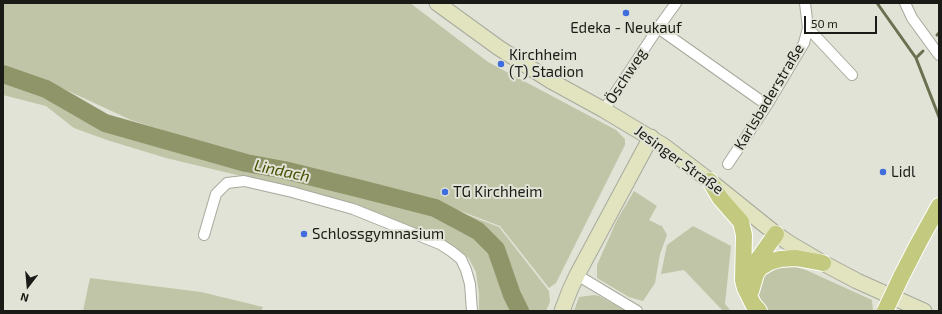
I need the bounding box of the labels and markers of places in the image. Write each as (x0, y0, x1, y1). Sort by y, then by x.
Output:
marker: Edeka - Neukauf (621, 8, 631, 18)
place label: Edeka - Neukauf (570, 19, 682, 37)
place label: Kirchheim (T) Stadion (509, 46, 584, 81)
marker: Kirchheim (T) Stadion (496, 59, 506, 69)
place label: Lidl (891, 163, 915, 181)
marker: Lidl (878, 167, 888, 177)
place label: TG Kirchheim (453, 183, 542, 201)
marker: TG Kirchheim (440, 187, 450, 197)
place label: Schlossgymnasium (312, 225, 444, 243)
marker: Schlossgymnasium (299, 229, 309, 239)

